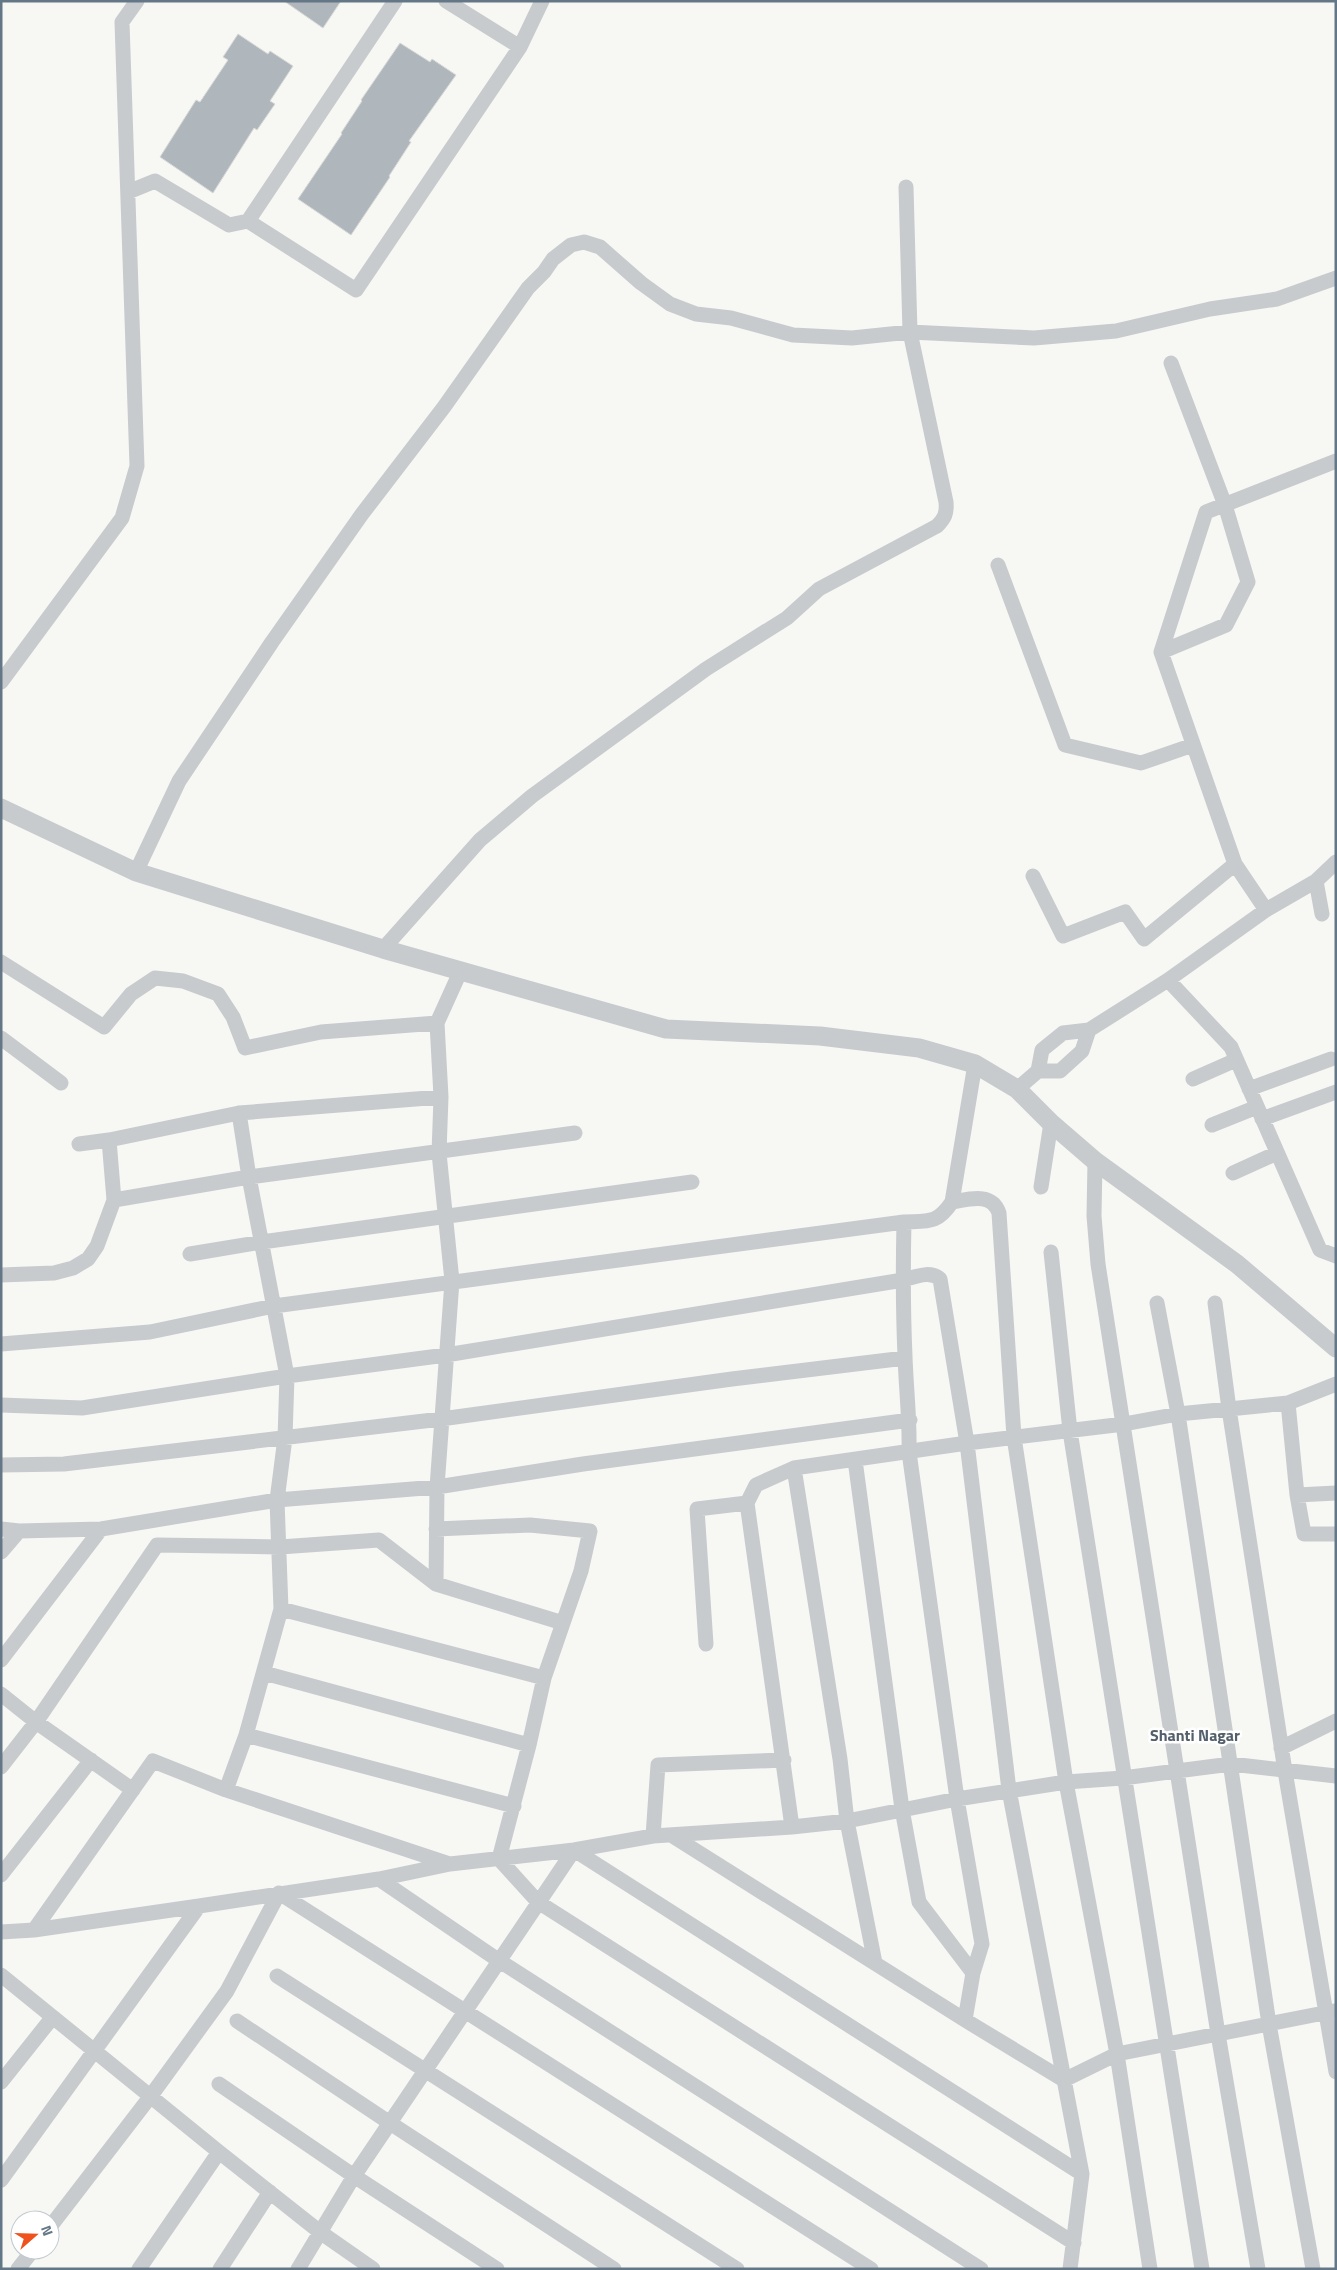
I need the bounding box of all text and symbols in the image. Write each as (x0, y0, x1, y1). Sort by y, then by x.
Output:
district label: Shanti Nagar (1150, 1723, 1240, 1747)
north arrow (10, 2210, 60, 2260)
text: N (36, 2222, 59, 2239)

